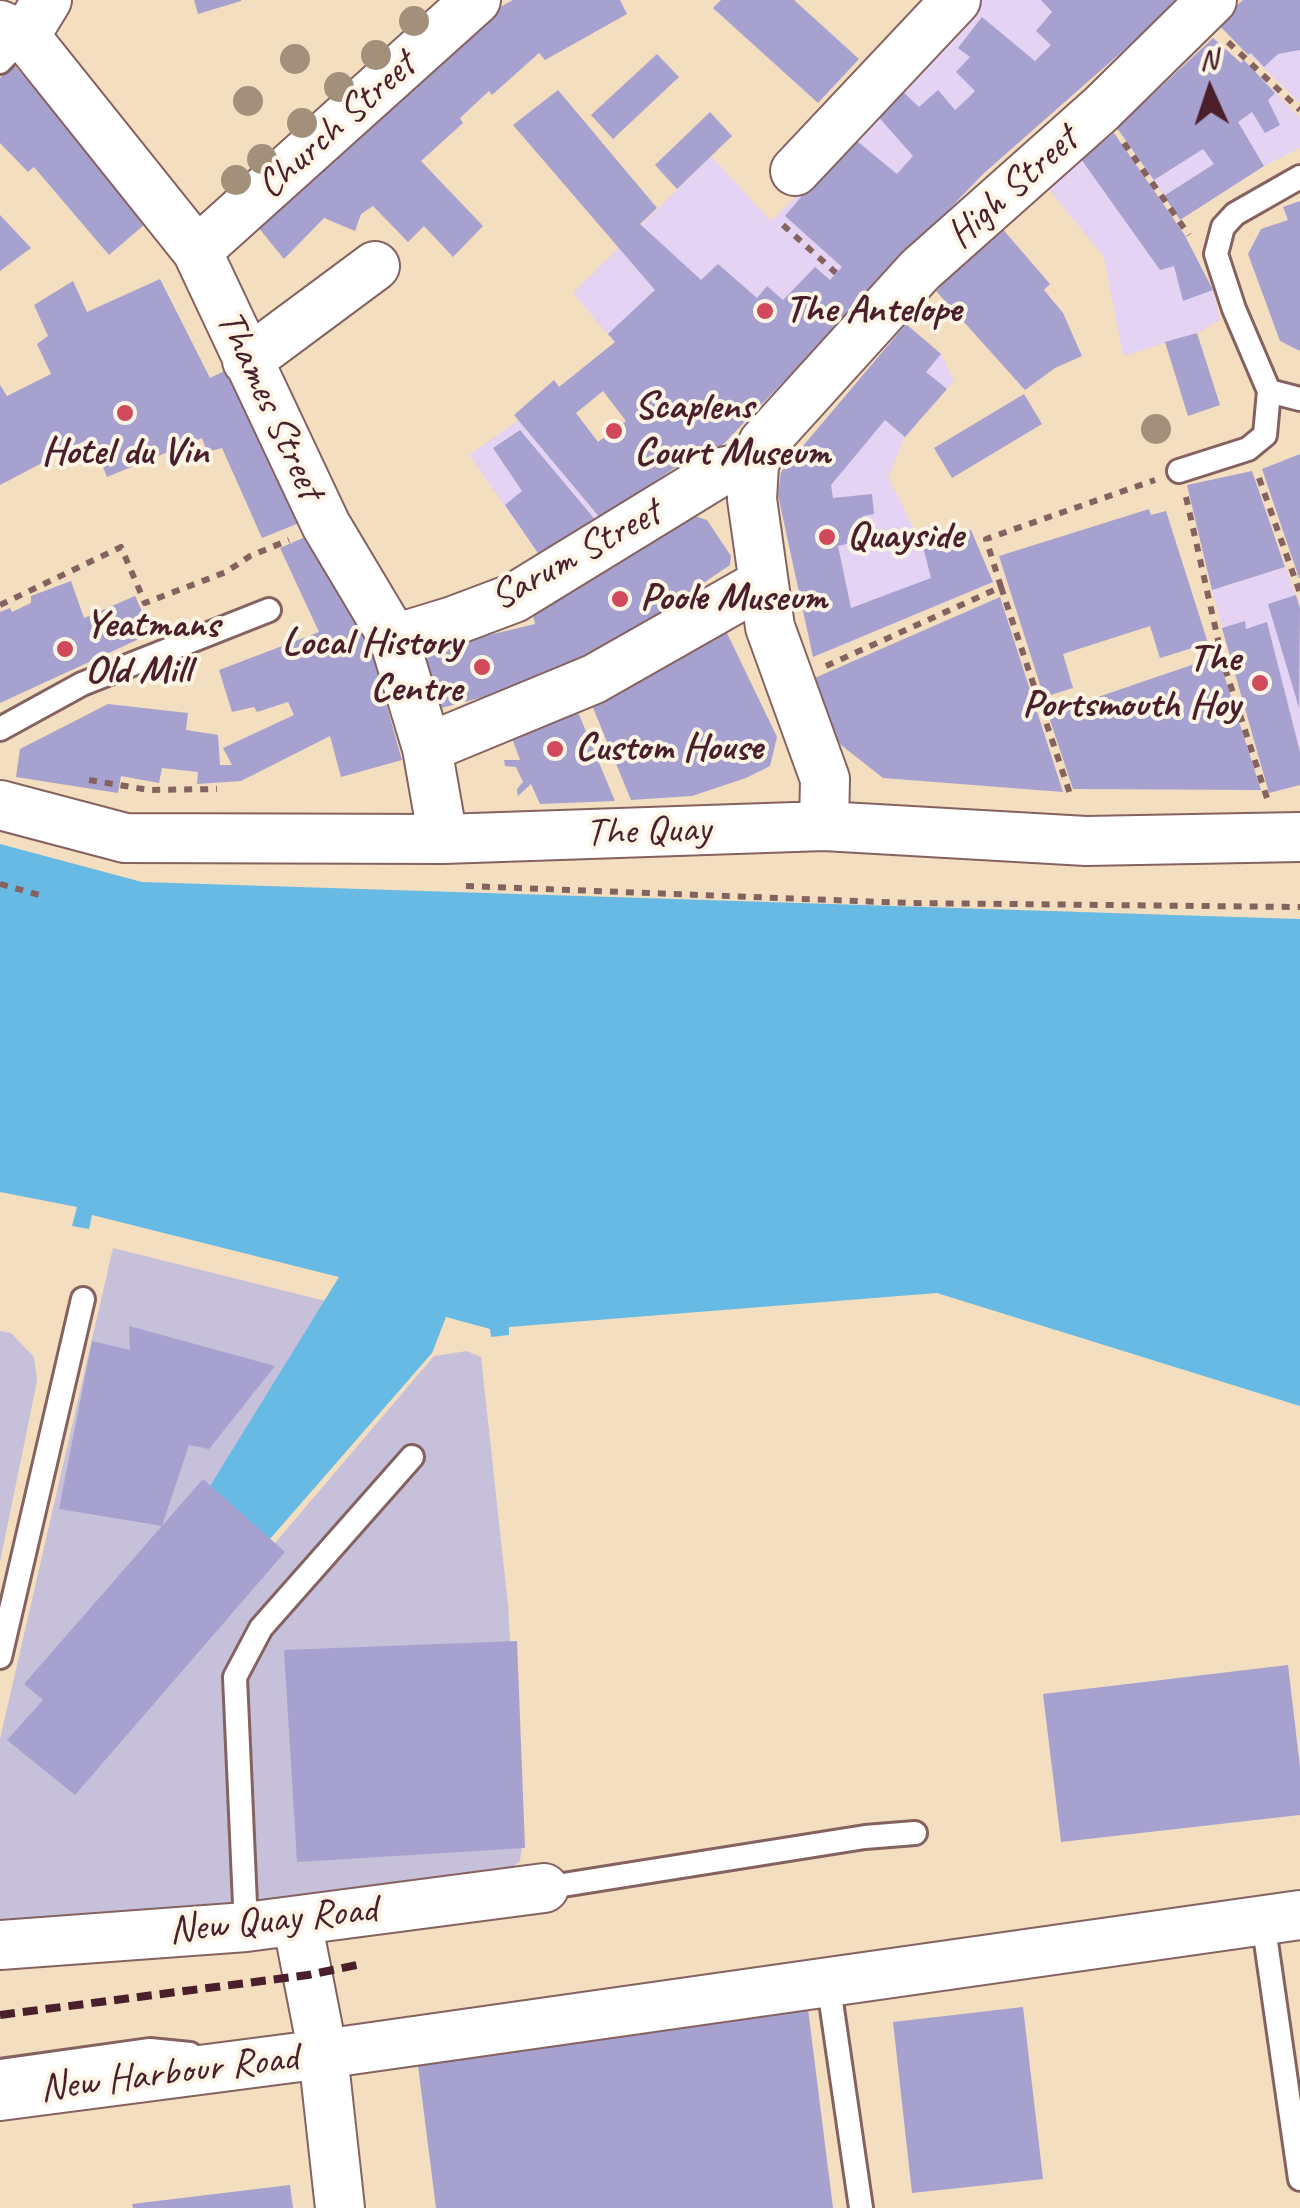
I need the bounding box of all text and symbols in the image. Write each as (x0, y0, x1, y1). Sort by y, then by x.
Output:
north arrow (1160, 40, 1260, 140)
street label: Church Street (248, 42, 426, 210)
text: N (1199, 42, 1218, 77)
street label: High Street (938, 117, 1088, 259)
place label: The Antelope (785, 287, 961, 335)
marker: The Antelope (754, 300, 776, 322)
street label: Thames Street (204, 303, 334, 507)
place label: Scaplens Court Museum (634, 384, 830, 478)
marker: Hotel du Vin (114, 402, 136, 424)
marker: Scaplens Court Museum (603, 420, 625, 442)
place label: Hotel du Vin (42, 429, 208, 477)
street label: Sarum Street (483, 490, 669, 622)
place label: Quayside (847, 513, 963, 561)
marker: Quayside (816, 526, 838, 548)
place label: Poole Museum (640, 575, 827, 623)
marker: Poole Museum (609, 588, 631, 610)
place label: Yeatmans Old Mill (85, 602, 219, 696)
place label: Local History Centre (282, 620, 462, 714)
place label: The Portsmouth Hoy (1022, 636, 1240, 730)
marker: Yeatmans Old Mill (54, 638, 76, 660)
marker: Local History Centre (471, 656, 493, 678)
marker: The Portsmouth Hoy (1249, 672, 1271, 694)
place label: Custom House (575, 725, 762, 773)
marker: Custom House (544, 738, 566, 760)
street label: The Quay (585, 806, 711, 858)
street label: New Quay Road (167, 1886, 379, 1956)
street label: New Harbour Road (37, 2034, 301, 2114)

